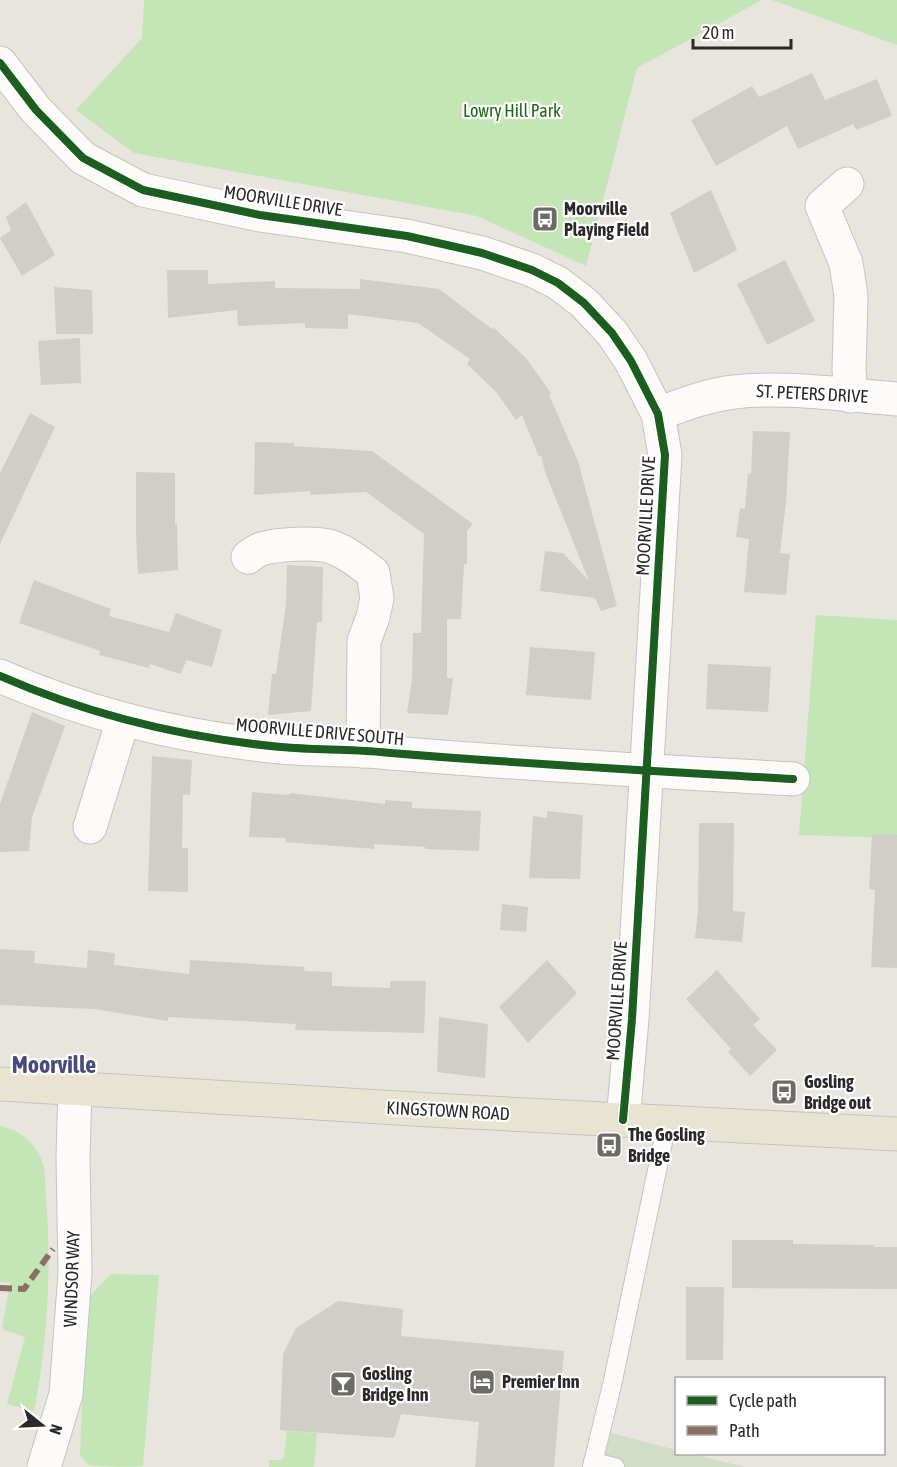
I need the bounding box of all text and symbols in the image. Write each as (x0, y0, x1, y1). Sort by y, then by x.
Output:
scale bar (693, 12, 790, 50)
text: 20 m (702, 22, 734, 43)
park label: Lowry Hill Park (463, 100, 561, 121)
street label: MOORVILLE DRIVE (222, 181, 344, 220)
place label: Moorville Playing Field (564, 198, 649, 240)
bus stop icon: Moorville Playing Field (530, 204, 560, 234)
street label: ST. PETERS DRIVE (756, 380, 869, 407)
street label: MOORVILLE DRIVE (632, 455, 659, 576)
street label: MOORVILLE DRIVE SOUTH (235, 714, 405, 749)
street label: MOORVILLE DRIVE (602, 940, 631, 1061)
district label: Moorville (12, 1051, 96, 1078)
place label: Gosling Bridge out (804, 1071, 872, 1113)
bus stop icon: Gosling Bridge out (769, 1077, 799, 1107)
street label: KINGSTOWN ROAD (386, 1097, 510, 1124)
place label: The Gosling Bridge (628, 1124, 705, 1166)
bus stop icon: The Gosling Bridge (594, 1130, 624, 1160)
street label: WINDSOR WAY (59, 1230, 84, 1328)
place label: Gosling Bridge Inn (362, 1363, 429, 1405)
hotel icon: Premier Inn (467, 1367, 497, 1397)
bar icon: Gosling Bridge Inn (328, 1369, 358, 1399)
place label: Premier Inn (502, 1371, 580, 1392)
legend (675, 1377, 885, 1455)
text: Cycle path (729, 1390, 797, 1411)
north arrow (12, 1395, 72, 1455)
text: Path (729, 1420, 760, 1441)
text: N (46, 1422, 66, 1437)

